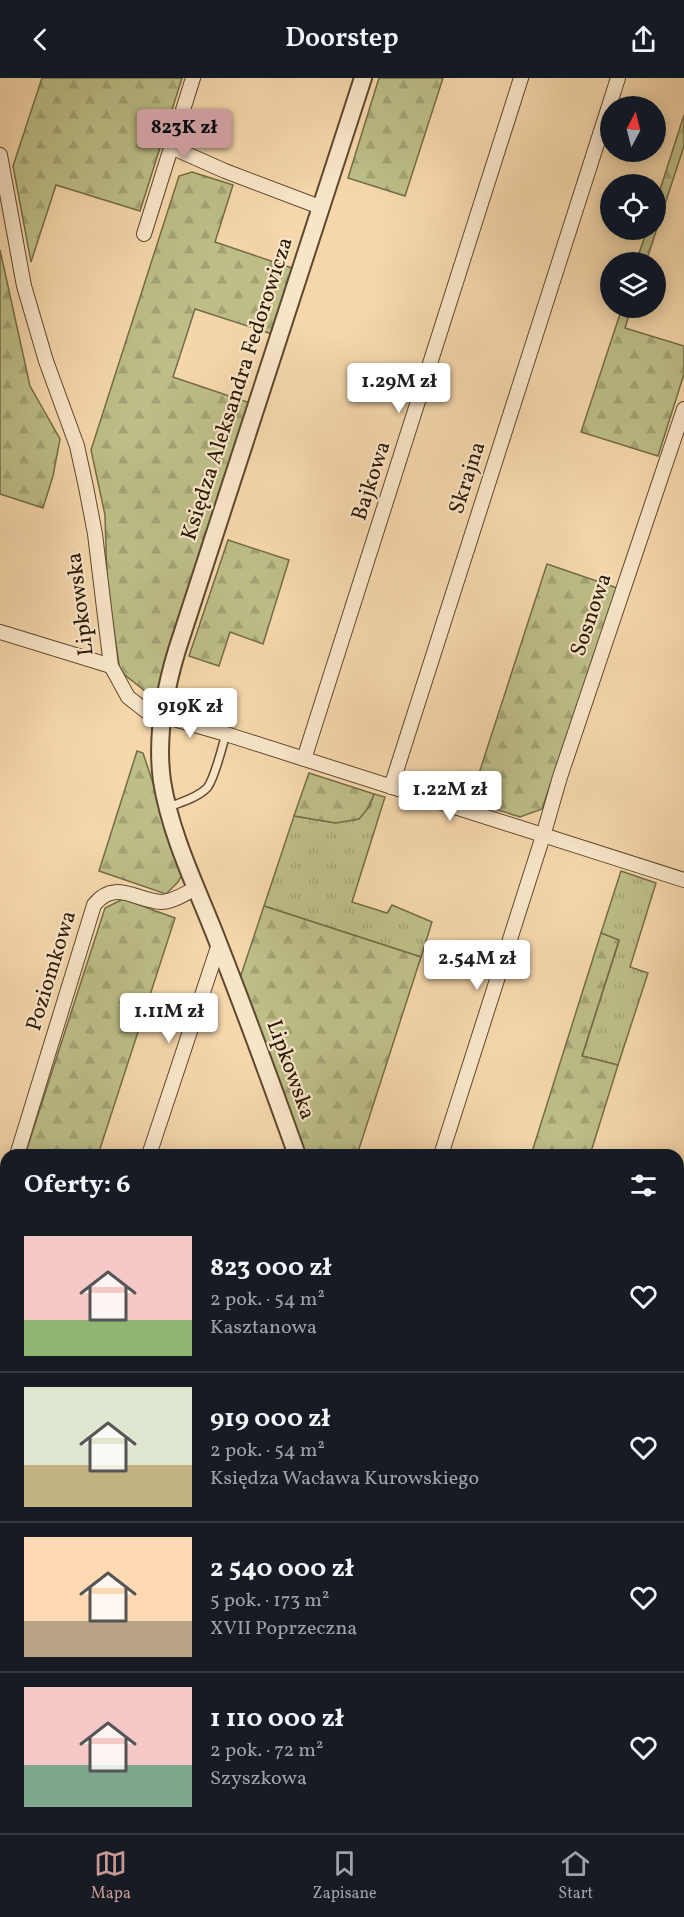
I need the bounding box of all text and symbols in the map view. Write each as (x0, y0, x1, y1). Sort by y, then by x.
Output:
text: Doorstep (285, 20, 399, 58)
icon: back (24, 23, 57, 56)
icon: share (627, 23, 660, 56)
north arrow (600, 96, 666, 162)
map controls (600, 96, 666, 318)
pin: 823K zł (129, 109, 239, 160)
text: 823K zł (151, 114, 217, 142)
button: locate (600, 174, 666, 240)
street label: Księdza Aleksandra Fedorowicza (174, 233, 302, 545)
button: layers (600, 252, 666, 318)
pin: 1.29M zł (337, 363, 461, 414)
text: 1.29M zł (361, 368, 437, 396)
street label: Bajkowa (345, 437, 399, 525)
street label: Skrajna (442, 438, 494, 518)
street label: Lipkowska (59, 551, 103, 657)
street label: Sosnowa (563, 569, 621, 661)
pin: 919K zł (135, 688, 245, 739)
text: 919K zł (157, 693, 223, 721)
pin: 1.22M zł (388, 771, 512, 822)
text: 1.22M zł (413, 776, 487, 804)
street label: Poziomkowa (19, 907, 85, 1035)
pin: 2.54M zł (415, 940, 539, 991)
text: 2.54M zł (438, 945, 516, 973)
pin: 1.11M zł (107, 993, 231, 1044)
text: 1.11M zł (134, 998, 204, 1026)
street label: Lipkowska (258, 1016, 322, 1124)
text: Oferty: 6 (24, 1167, 131, 1203)
icon: filters (627, 1169, 660, 1202)
text: 823 000 zł (210, 1250, 331, 1286)
icon: home (72, 1260, 144, 1332)
icon: heart (627, 1280, 660, 1313)
text: 2 pok. · 54 m² (210, 1286, 325, 1314)
text: Kasztanowa (210, 1314, 317, 1342)
text: 919 000 zł (210, 1401, 330, 1437)
icon: home (72, 1411, 144, 1483)
icon: heart (627, 1431, 660, 1464)
text: 2 pok. · 54 m² (210, 1437, 325, 1465)
text: Księdza Wacława Kurowskiego (210, 1465, 479, 1493)
text: 2 540 000 zł (210, 1551, 354, 1587)
icon: home (72, 1561, 144, 1633)
icon: heart (627, 1581, 660, 1614)
text: 5 pok. · 173 m² (210, 1587, 329, 1615)
text: XVII Poprzeczna (210, 1615, 357, 1643)
text: 1 110 000 zł (210, 1701, 344, 1737)
icon: home (72, 1711, 144, 1783)
icon: heart (627, 1731, 660, 1764)
text: 2 pok. · 72 m² (210, 1737, 323, 1765)
text: Szyszkowa (210, 1765, 307, 1793)
tab: Mapa (91, 1847, 131, 1905)
tab: Zapisane (313, 1847, 377, 1905)
tab: Start (558, 1847, 593, 1905)

